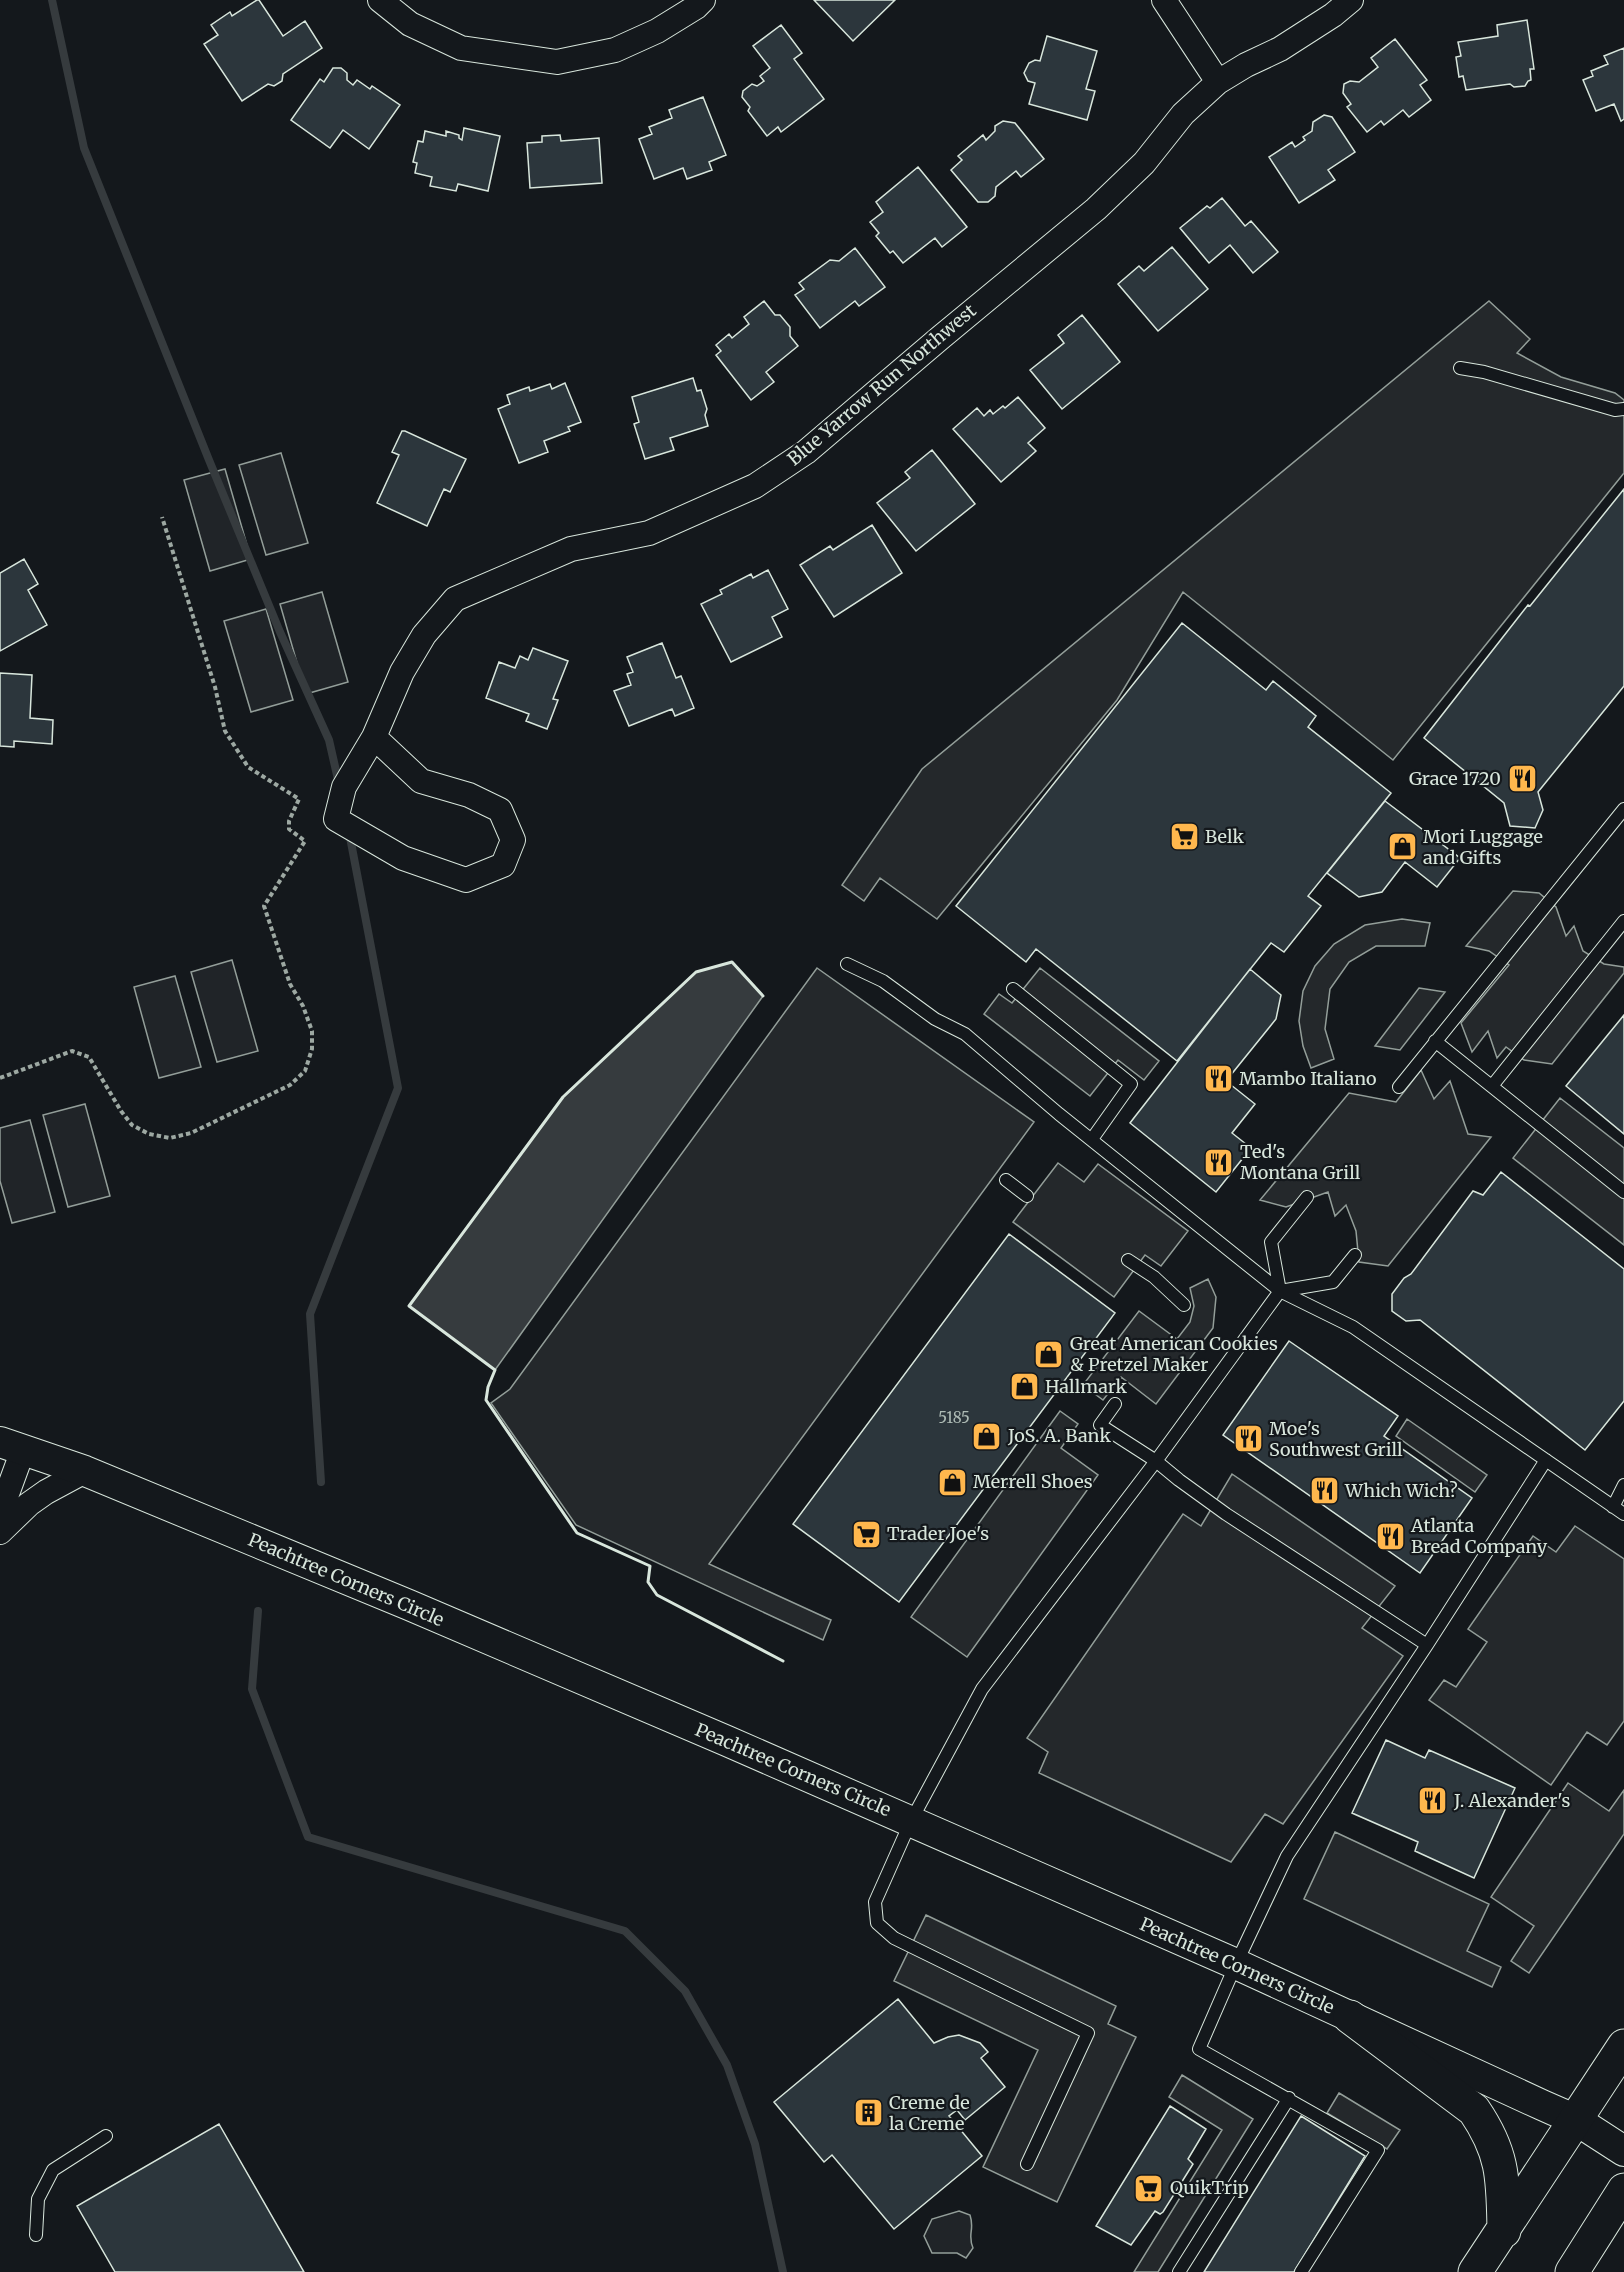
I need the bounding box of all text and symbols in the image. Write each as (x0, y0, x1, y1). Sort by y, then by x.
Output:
street label: Blue Yarrow Run Northwest (783, 299, 981, 470)
restaurant icon: Grace 1720 (1506, 763, 1538, 795)
place label: Grace 1720 (1409, 767, 1501, 790)
supermarket icon: Belk (1168, 821, 1200, 853)
place label: Belk (1205, 825, 1244, 848)
place label: Mori Luggage and Gifts (1423, 825, 1543, 869)
shop icon: Mori Luggage and Gifts (1386, 831, 1418, 863)
restaurant icon: Mambo Italiano (1202, 1063, 1234, 1095)
place label: Mambo Italiano (1239, 1067, 1377, 1090)
place label: Ted's Montana Grill (1240, 1140, 1361, 1184)
restaurant icon: Ted's Montana Grill (1203, 1146, 1235, 1178)
place label: Great American Cookies & Pretzel Maker (1070, 1332, 1278, 1376)
shop icon: Great American Cookies & Pretzel Maker (1033, 1338, 1065, 1370)
shop icon: Hallmark (1008, 1371, 1040, 1403)
place label: Hallmark (1045, 1375, 1127, 1398)
house number: 5185 (938, 1408, 970, 1427)
place label: Moe's Southwest Grill (1269, 1417, 1403, 1461)
shop icon: JoS. A. Bank (971, 1420, 1003, 1452)
restaurant icon: Moe's Southwest Grill (1232, 1423, 1264, 1455)
place label: JoS. A. Bank (1007, 1424, 1111, 1447)
shop icon: Merrell Shoes (936, 1466, 968, 1498)
place label: Merrell Shoes (973, 1470, 1093, 1493)
restaurant icon: Which Wich? (1308, 1475, 1340, 1507)
place label: Which Wich? (1344, 1479, 1458, 1502)
place label: Atlanta Bread Company (1410, 1514, 1548, 1558)
supermarket icon: Trader Joe's (850, 1518, 882, 1550)
restaurant icon: Atlanta Bread Company (1374, 1520, 1406, 1552)
place label: Trader Joe's (887, 1522, 989, 1545)
street label: Peachtree Corners Circle (245, 1528, 447, 1631)
street label: Peachtree Corners Circle (692, 1718, 894, 1821)
restaurant icon: J. Alexander's (1417, 1785, 1449, 1817)
place label: J. Alexander's (1453, 1789, 1571, 1812)
street label: Peachtree Corners Circle (1136, 1912, 1338, 2019)
place label: Creme de la Creme (889, 2091, 970, 2135)
building icon: Creme de la Creme (852, 2097, 884, 2129)
supermarket icon: QuikTrip (1133, 2172, 1165, 2204)
place label: QuikTrip (1170, 2176, 1249, 2199)

